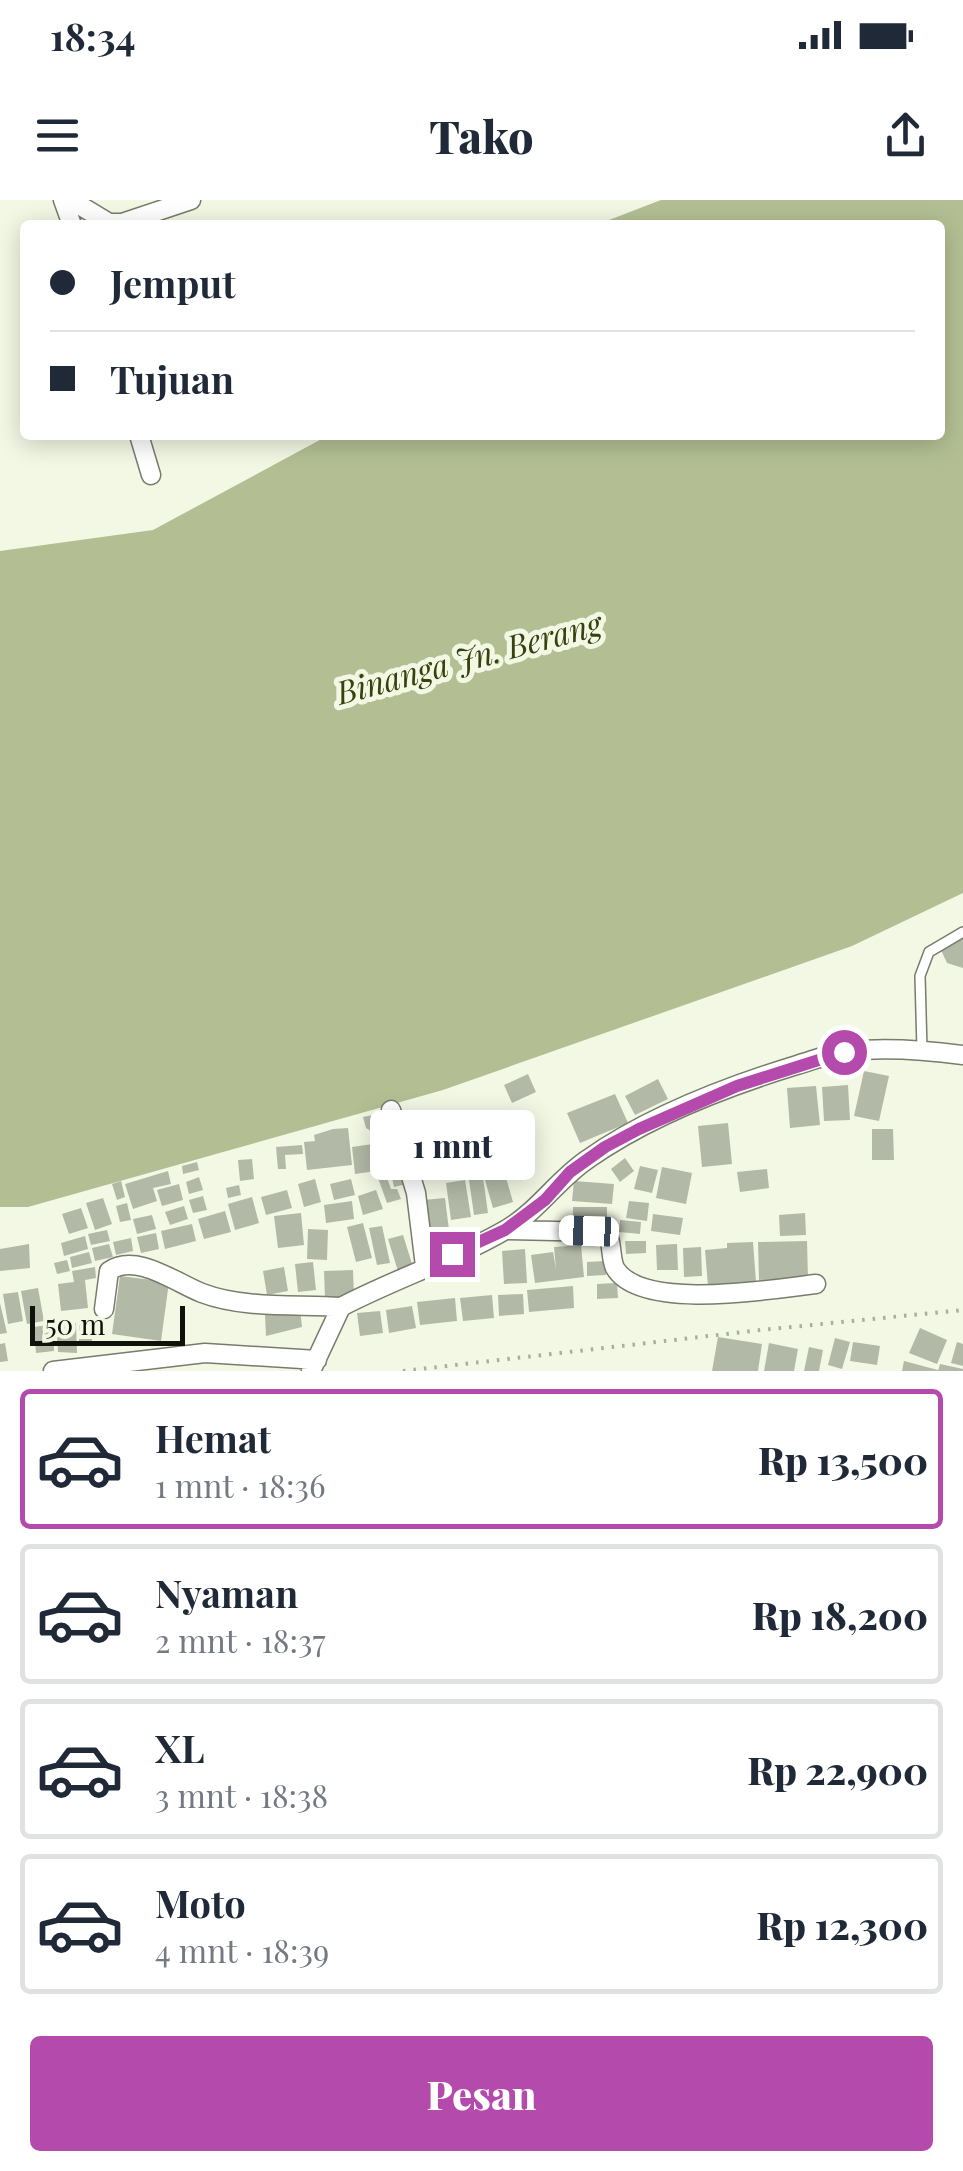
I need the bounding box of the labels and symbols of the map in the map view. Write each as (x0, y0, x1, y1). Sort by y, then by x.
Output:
water label: Binanga Jn. Berang (329, 600, 608, 713)
route start (822, 1030, 867, 1075)
callout: 1 mnt (370, 1109, 534, 1179)
car (558, 1215, 620, 1247)
route end (430, 1232, 475, 1277)
scale bar (30, 1301, 185, 1346)

